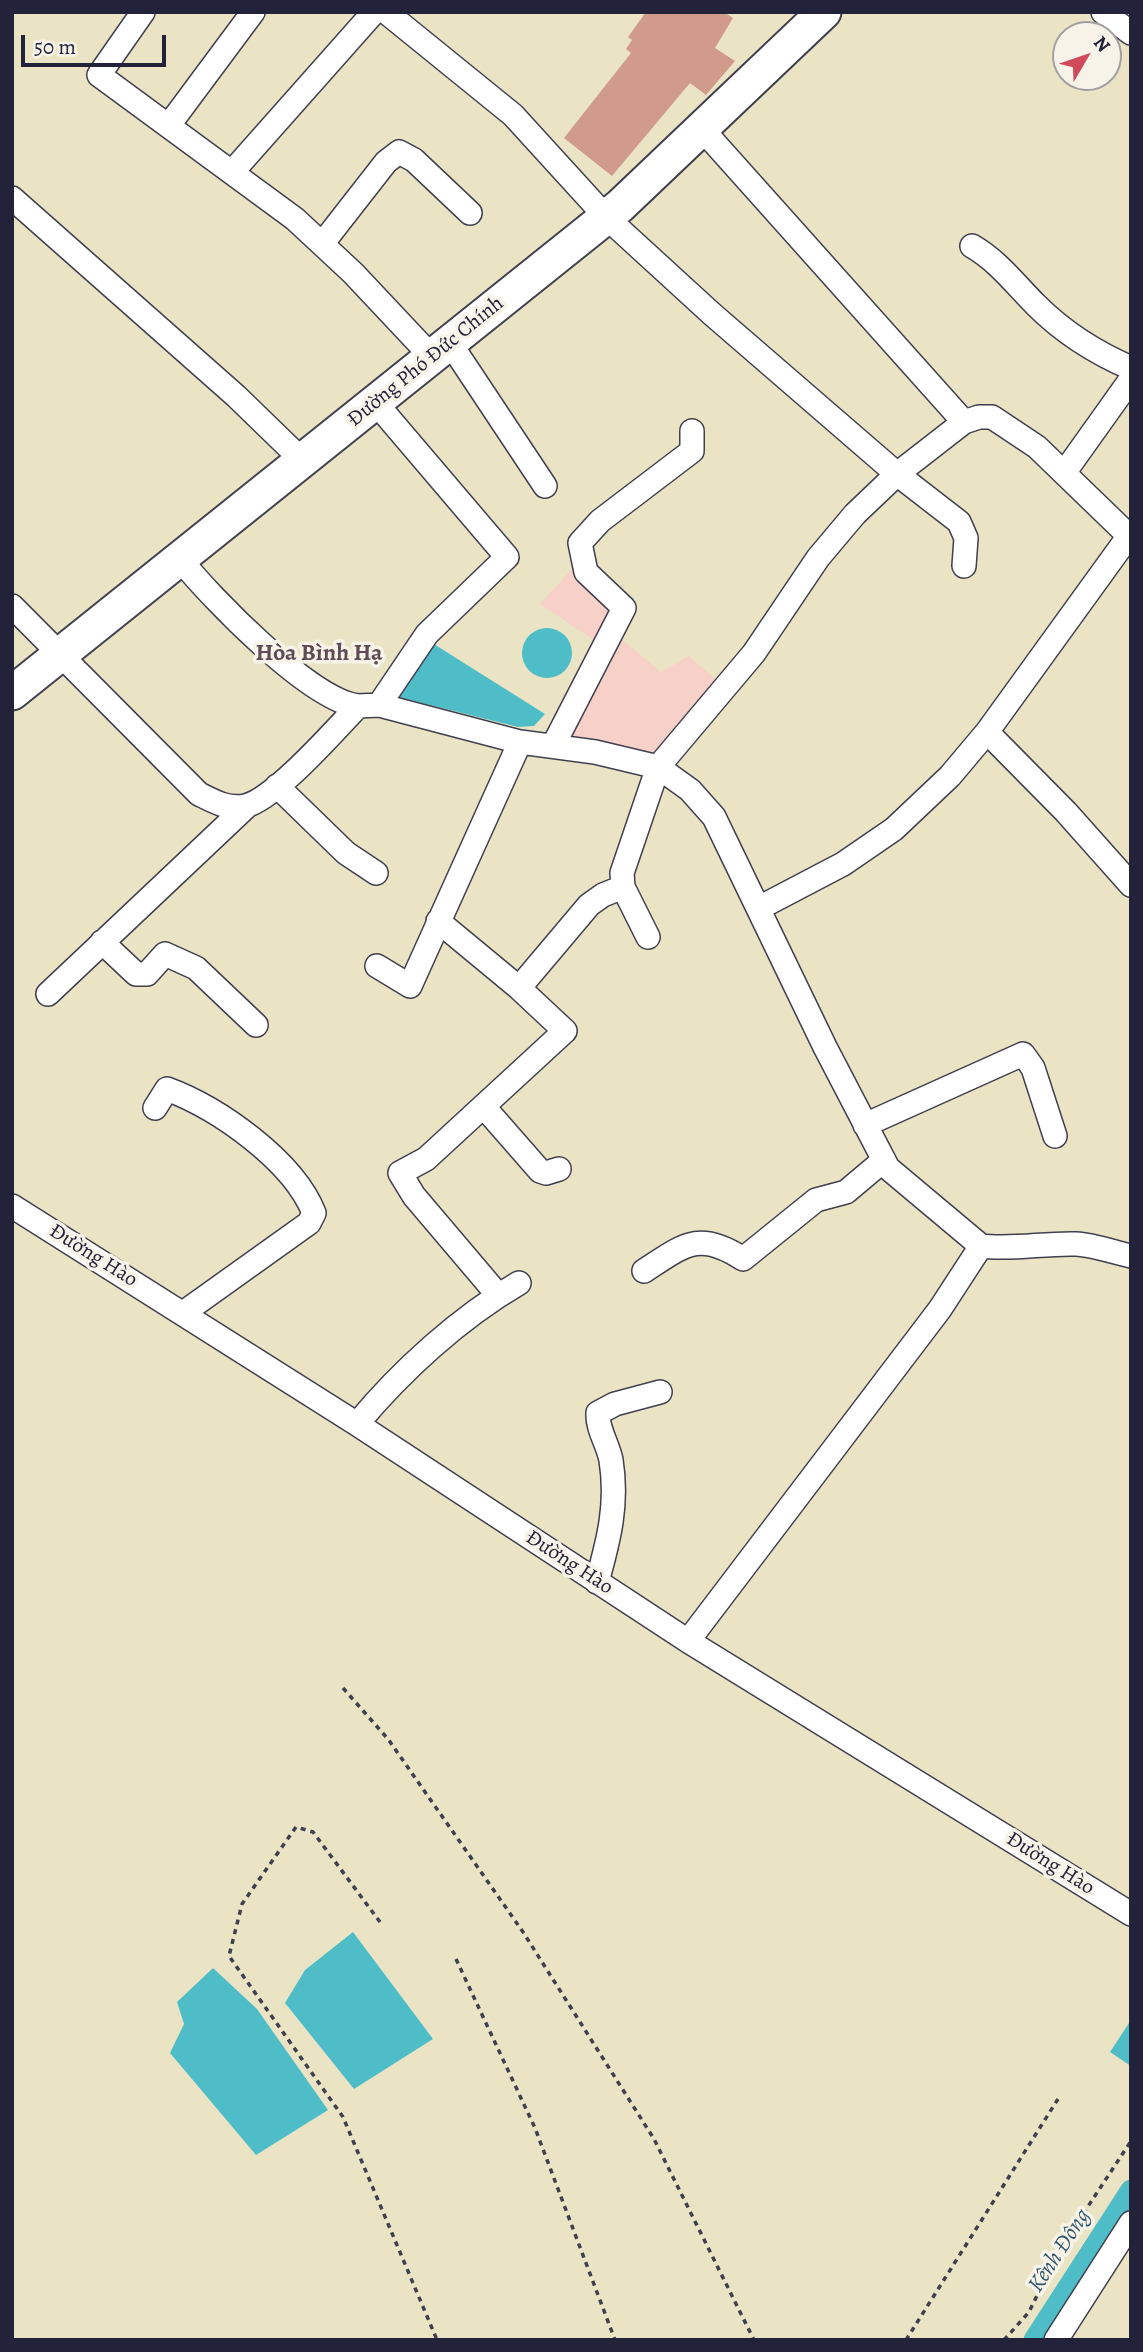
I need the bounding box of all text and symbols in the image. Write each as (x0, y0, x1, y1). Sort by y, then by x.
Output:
scale bar (24, 21, 170, 65)
north arrow (1052, 21, 1122, 91)
text: N (1087, 30, 1116, 58)
text: 50 m (34, 33, 76, 61)
street label: Đường Phó Đức Chính (343, 291, 509, 433)
district label: Hòa Bình Hạ (256, 640, 382, 668)
street label: Đường Hào (44, 1219, 142, 1293)
street label: Đường Hào (521, 1525, 617, 1601)
street label: Đường Hào (1001, 1827, 1099, 1901)
water label: Kênh Đông (1023, 2204, 1097, 2298)

